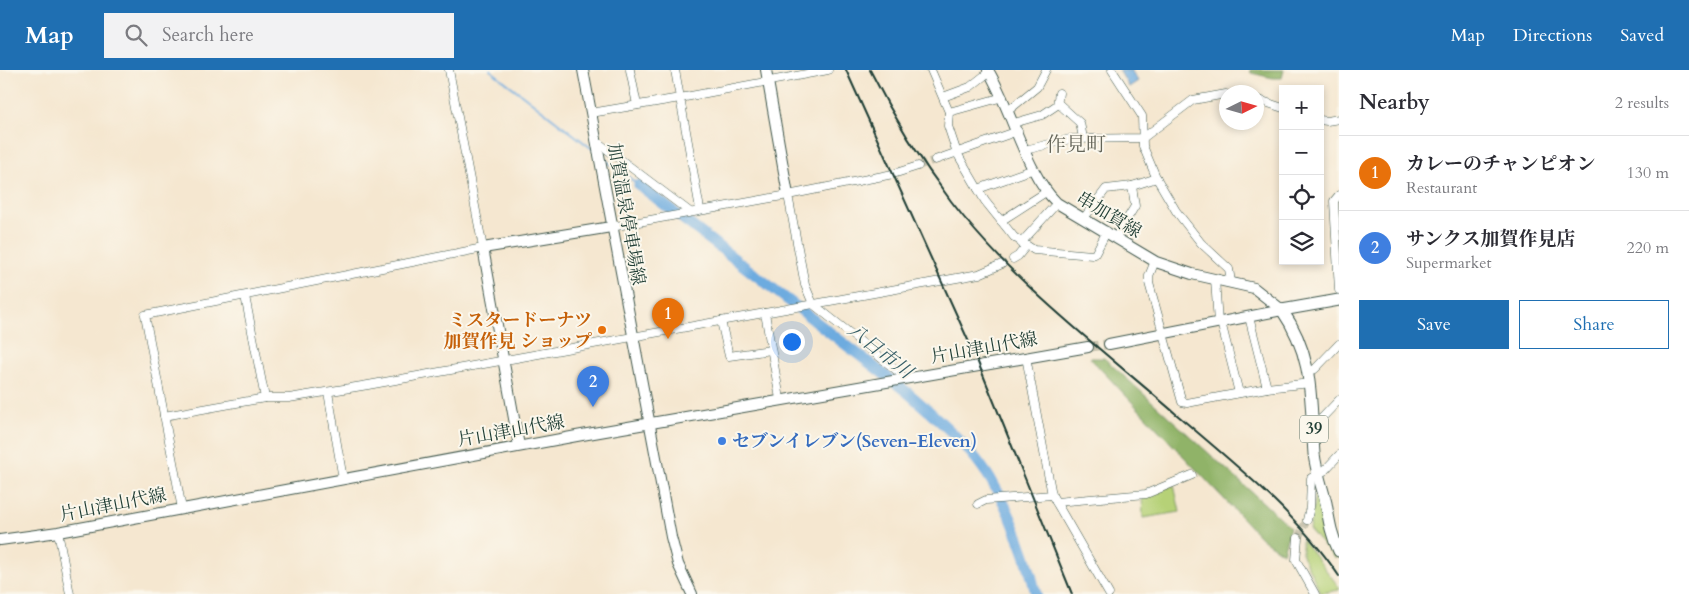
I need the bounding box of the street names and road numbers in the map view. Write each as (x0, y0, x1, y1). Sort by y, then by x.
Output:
street label: 加賀温泉停車場線 (601, 141, 651, 287)
street label: 串加賀線 (1072, 186, 1146, 244)
street label: 片山津山代線 (929, 326, 1039, 370)
street label: 片山津山代線 (456, 409, 566, 453)
road number: 39 (1300, 416, 1328, 442)
street label: 片山津山代線 (58, 482, 168, 528)

